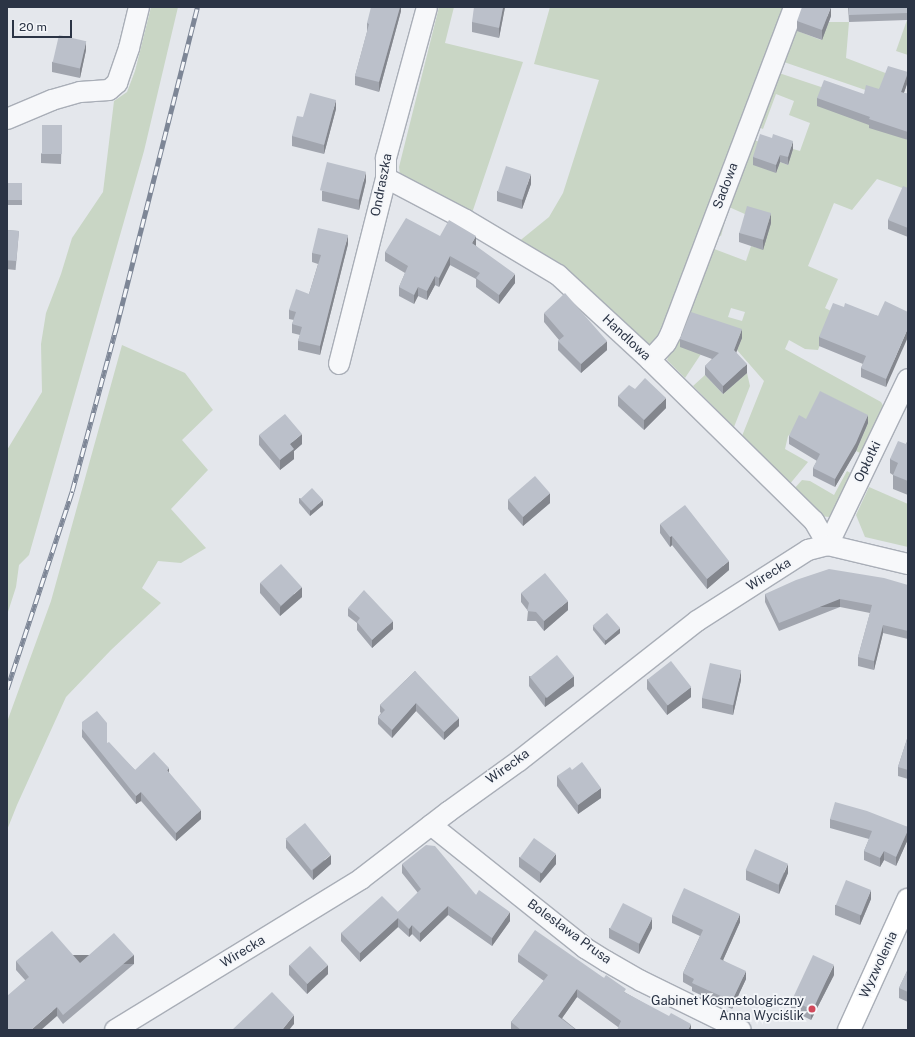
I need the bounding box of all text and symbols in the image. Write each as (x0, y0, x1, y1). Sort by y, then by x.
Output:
scale bar (14, 12, 74, 38)
text: 20 m (19, 20, 47, 34)
street label: Ondraszka (368, 152, 396, 218)
street label: Sadowa (710, 161, 742, 211)
street label: Handlowa (599, 312, 653, 364)
street label: Opłotki (851, 439, 885, 485)
street label: Wirecka (744, 555, 794, 595)
street label: Wirecka (483, 746, 533, 788)
street label: Bolesława Prusa (524, 896, 614, 968)
street label: Wyzwolenia (857, 929, 901, 1001)
street label: Wirecka (218, 933, 268, 971)
place label: Gabinet Kosmetologiczny Anna Wyciślik (651, 994, 804, 1025)
marker: Gabinet Kosmetologiczny Anna Wyciślik (807, 1004, 817, 1014)

